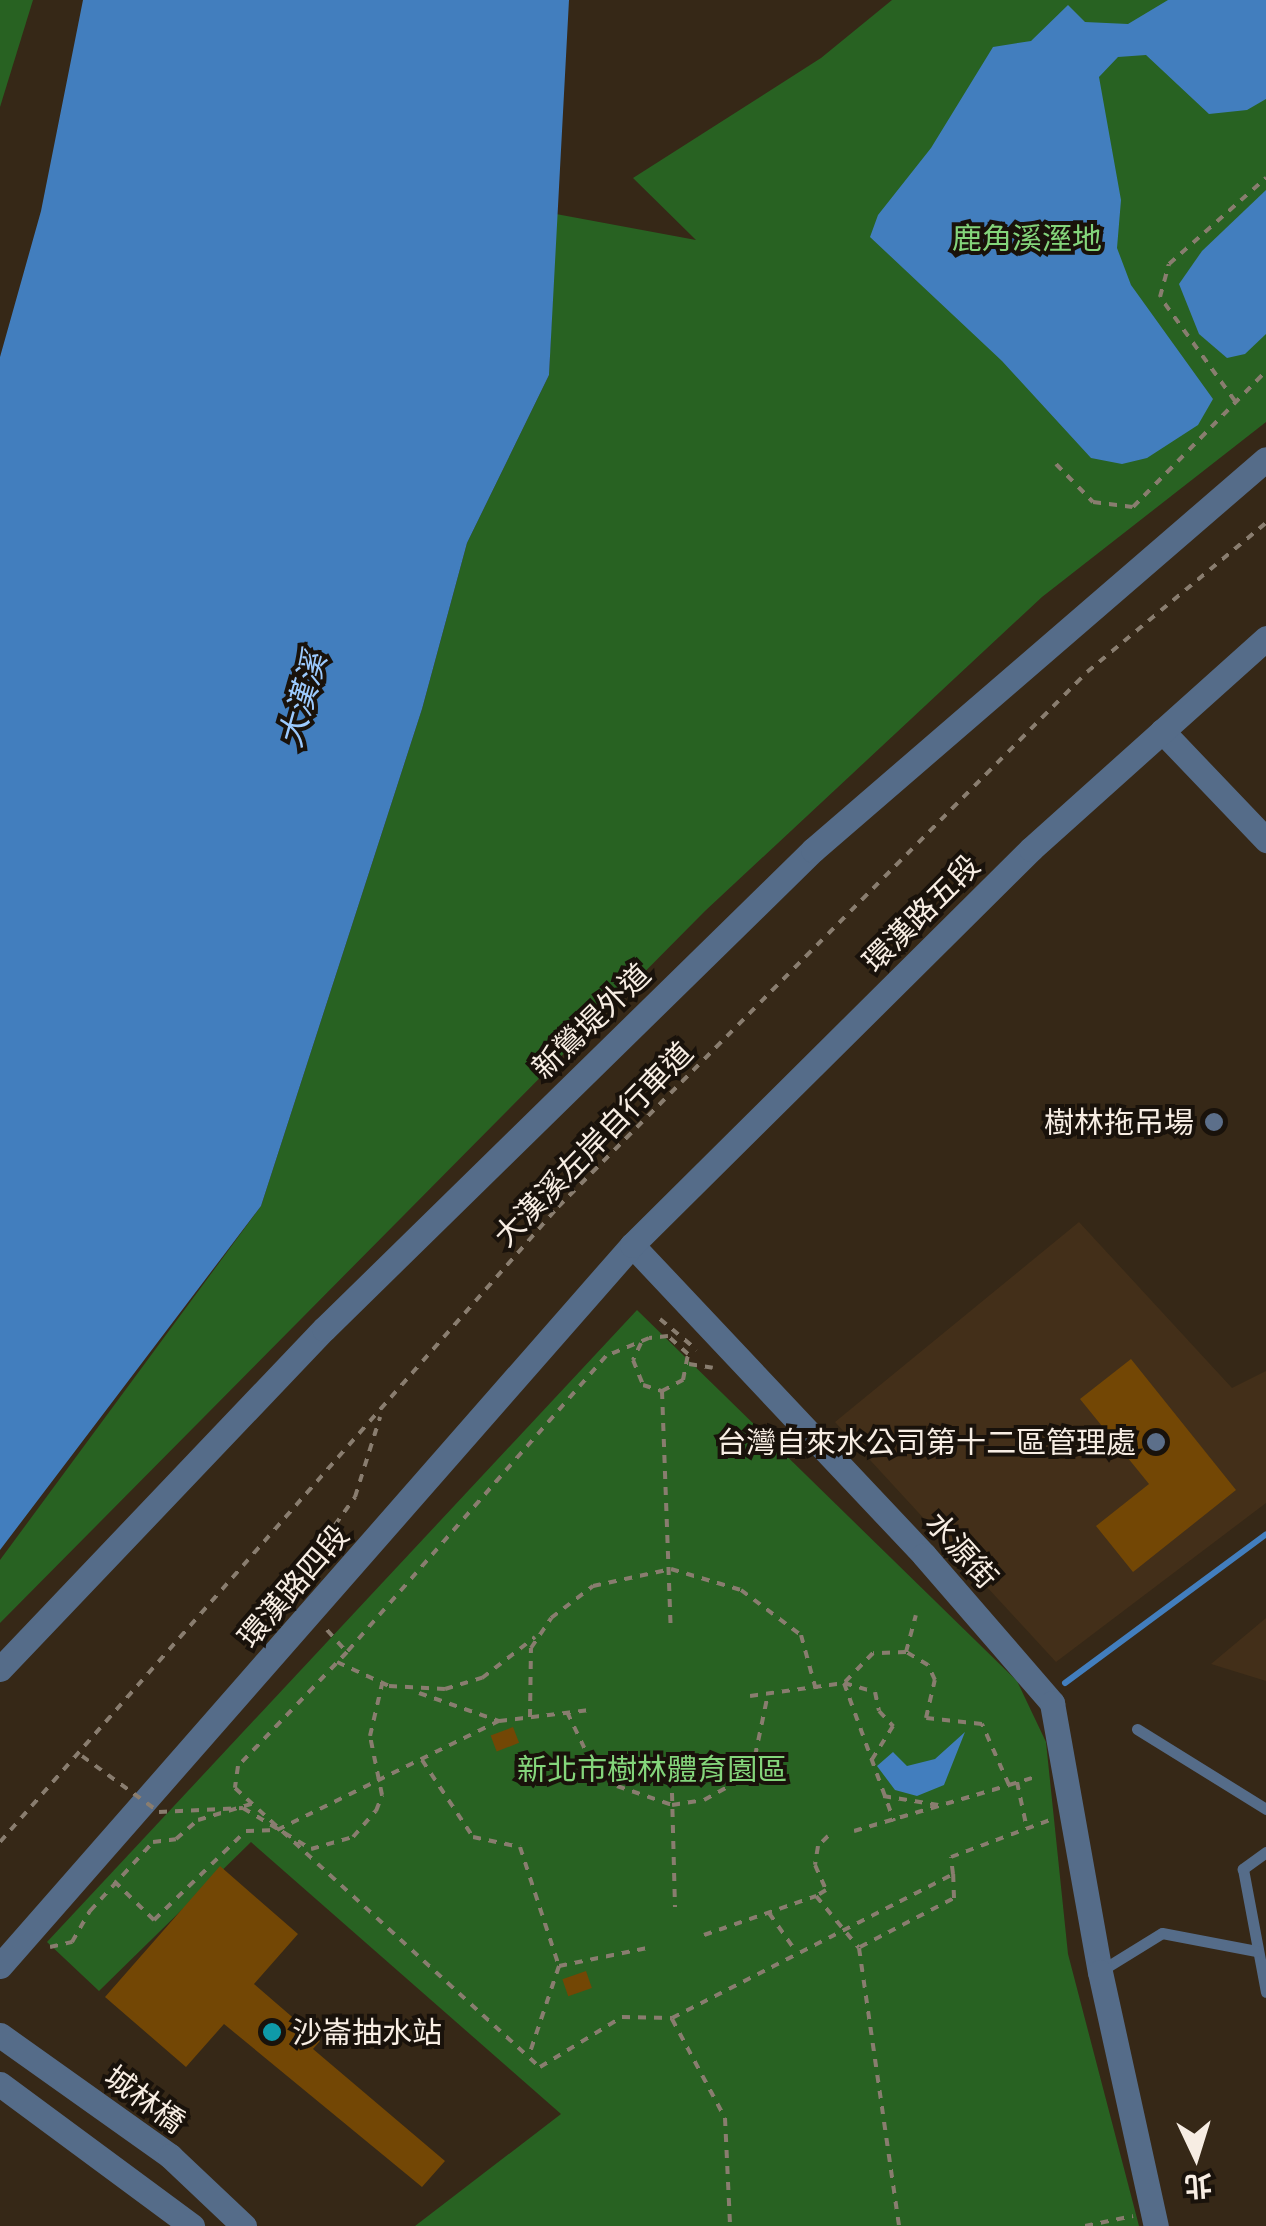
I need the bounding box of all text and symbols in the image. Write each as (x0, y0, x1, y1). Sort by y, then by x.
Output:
park label: 鹿角溪溼地 (952, 220, 1102, 256)
water label: 大漢溪 (271, 649, 335, 751)
street label: 環漢路五段 (855, 847, 987, 979)
street label: 新鶯堤外道 (525, 956, 657, 1086)
street label: 大漢溪左岸自行車道 (486, 1034, 700, 1254)
place label: 樹林拖吊場 (1044, 1104, 1194, 1140)
marker: 樹林拖吊場 (1203, 1111, 1225, 1133)
place label: 台灣自來水公司第十二區管理處 (716, 1424, 1136, 1460)
marker: 台灣自來水公司第十二區管理處 (1145, 1431, 1167, 1453)
street label: 水源街 (919, 1505, 1005, 1595)
street label: 環漢路四段 (230, 1518, 356, 1654)
park label: 新北市樹林體育園區 (517, 1751, 787, 1787)
place label: 沙崙抽水站 (292, 2014, 442, 2050)
marker: 沙崙抽水站 (261, 2021, 283, 2043)
street label: 城林橋 (98, 2058, 192, 2140)
north arrow (1146, 2106, 1246, 2206)
text: 北 (1183, 2168, 1213, 2204)

